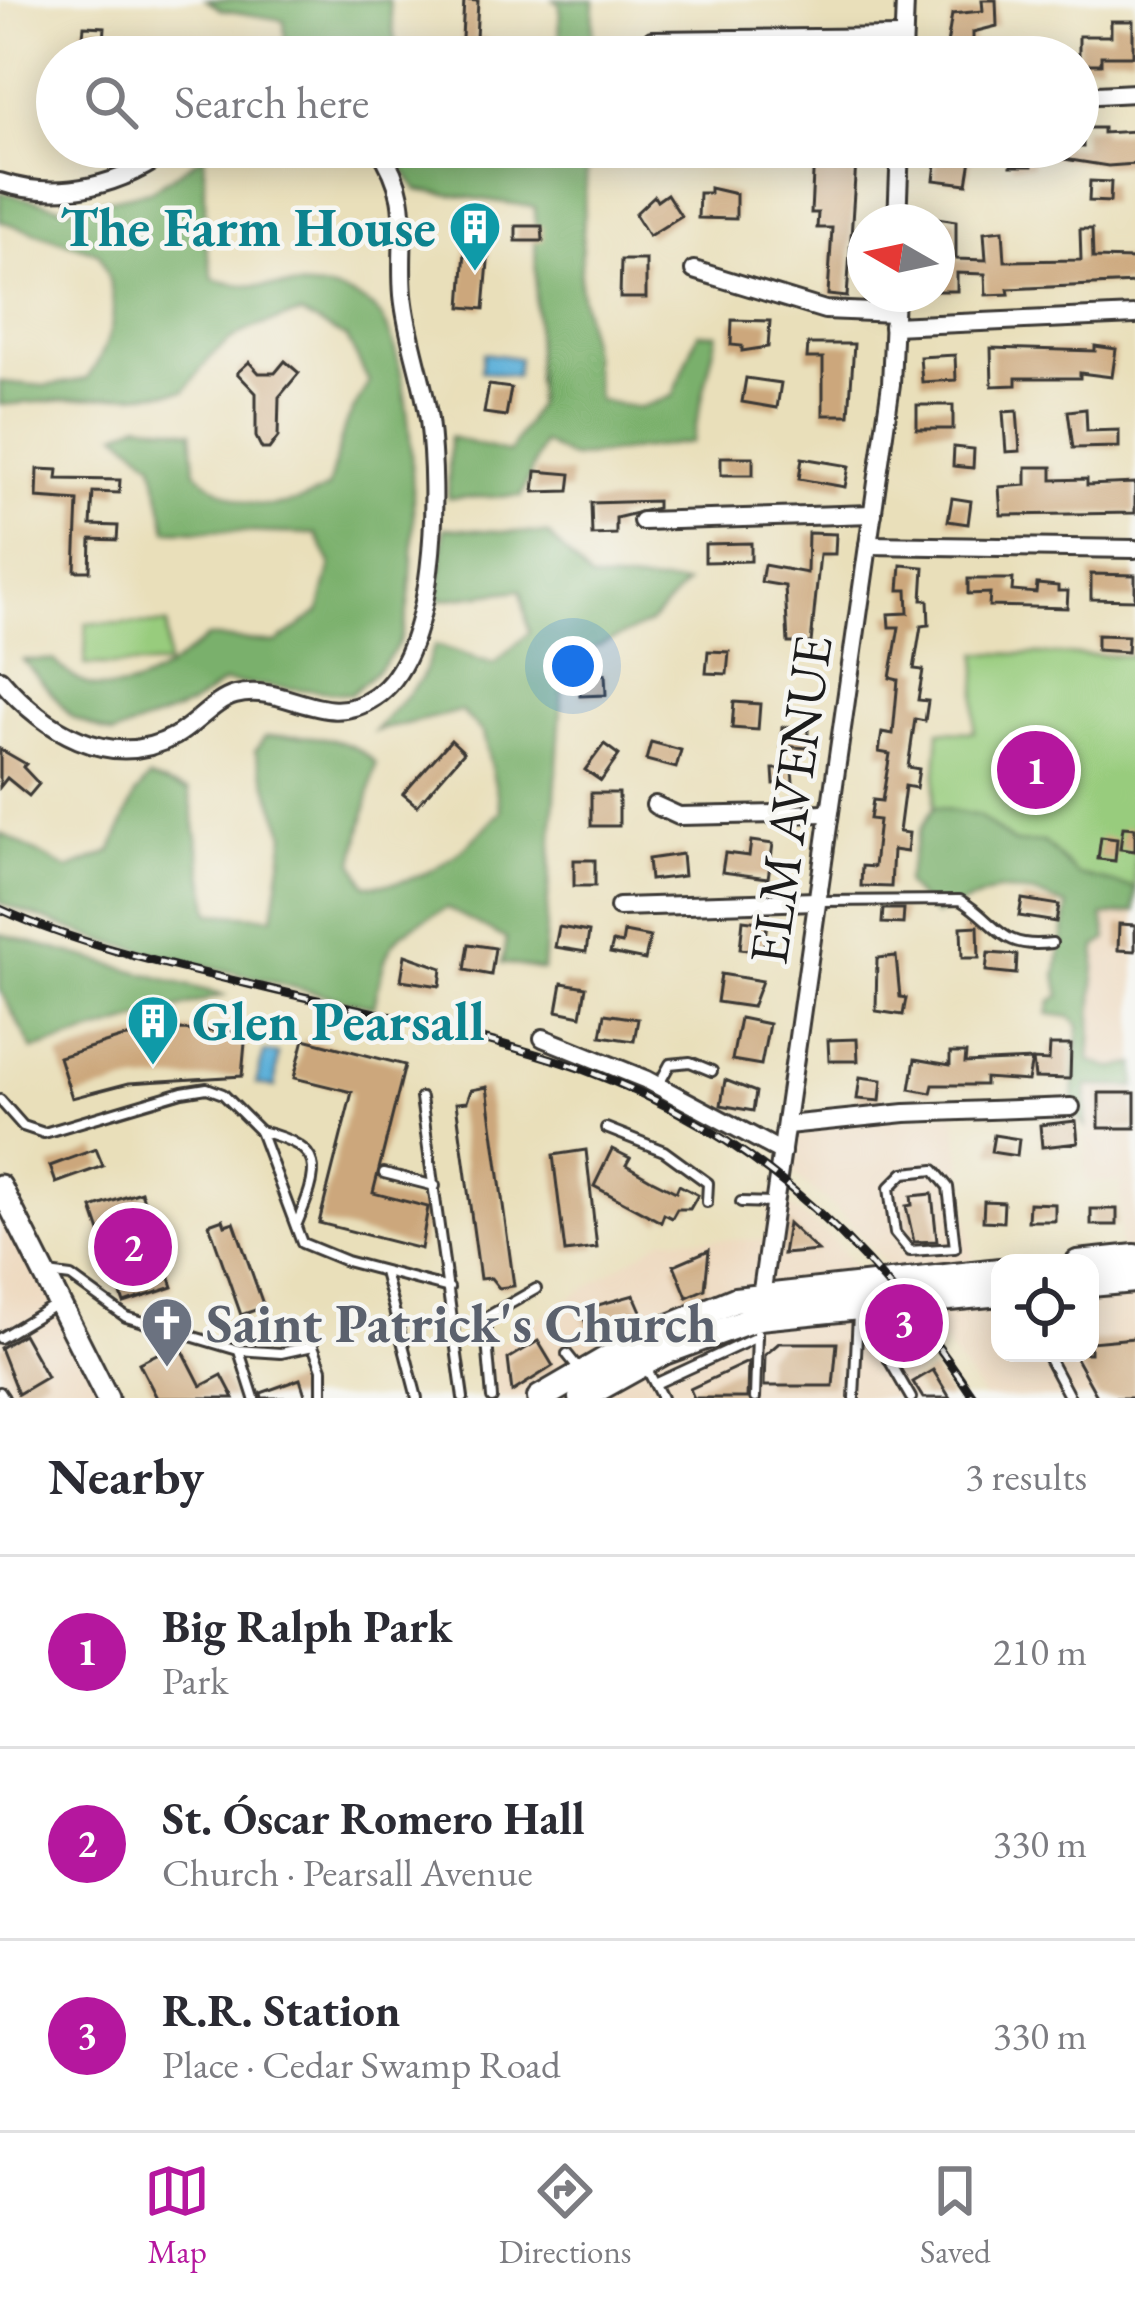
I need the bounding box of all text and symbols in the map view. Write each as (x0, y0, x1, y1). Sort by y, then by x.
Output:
search box (36, 36, 1099, 168)
icon: search (78, 69, 144, 135)
text: Search here (174, 73, 369, 131)
place label: The Farm House (60, 192, 436, 262)
building icon: The Farm House (447, 199, 503, 273)
north arrow (847, 204, 955, 312)
street label: ELM AVENUE (732, 631, 848, 969)
your location (543, 636, 603, 696)
pin: 1 (997, 725, 1075, 815)
place label: Glen Pearsall (192, 986, 485, 1056)
building icon: Glen Pearsall (125, 993, 181, 1067)
pin: 2 (94, 1202, 172, 1292)
map controls (991, 1254, 1099, 1362)
button: locate (991, 1254, 1099, 1362)
pin: 3 (865, 1278, 943, 1368)
place label: Saint Patrick's Church (206, 1288, 717, 1358)
church icon: Saint Patrick's Church (139, 1295, 195, 1369)
text: Nearby (48, 1443, 204, 1509)
text: 3 results (965, 1451, 1087, 1502)
text: Big Ralph Park (162, 1597, 452, 1655)
text: 1 (77, 1626, 97, 1677)
text: 210 m (993, 1626, 1087, 1677)
text: Park (162, 1655, 228, 1706)
text: St. Óscar Romero Hall (162, 1789, 585, 1847)
text: 2 (77, 1818, 97, 1869)
text: 330 m (993, 1818, 1087, 1869)
text: Church · Pearsall Avenue (162, 1847, 533, 1898)
text: R.R. Station (162, 1981, 400, 2039)
text: 3 (77, 2010, 97, 2061)
text: 330 m (993, 2010, 1087, 2061)
text: Place · Cedar Swamp Road (162, 2039, 561, 2090)
tab: Map (144, 2158, 210, 2273)
tab: Directions (499, 2158, 632, 2273)
tab: Saved (920, 2158, 991, 2273)

